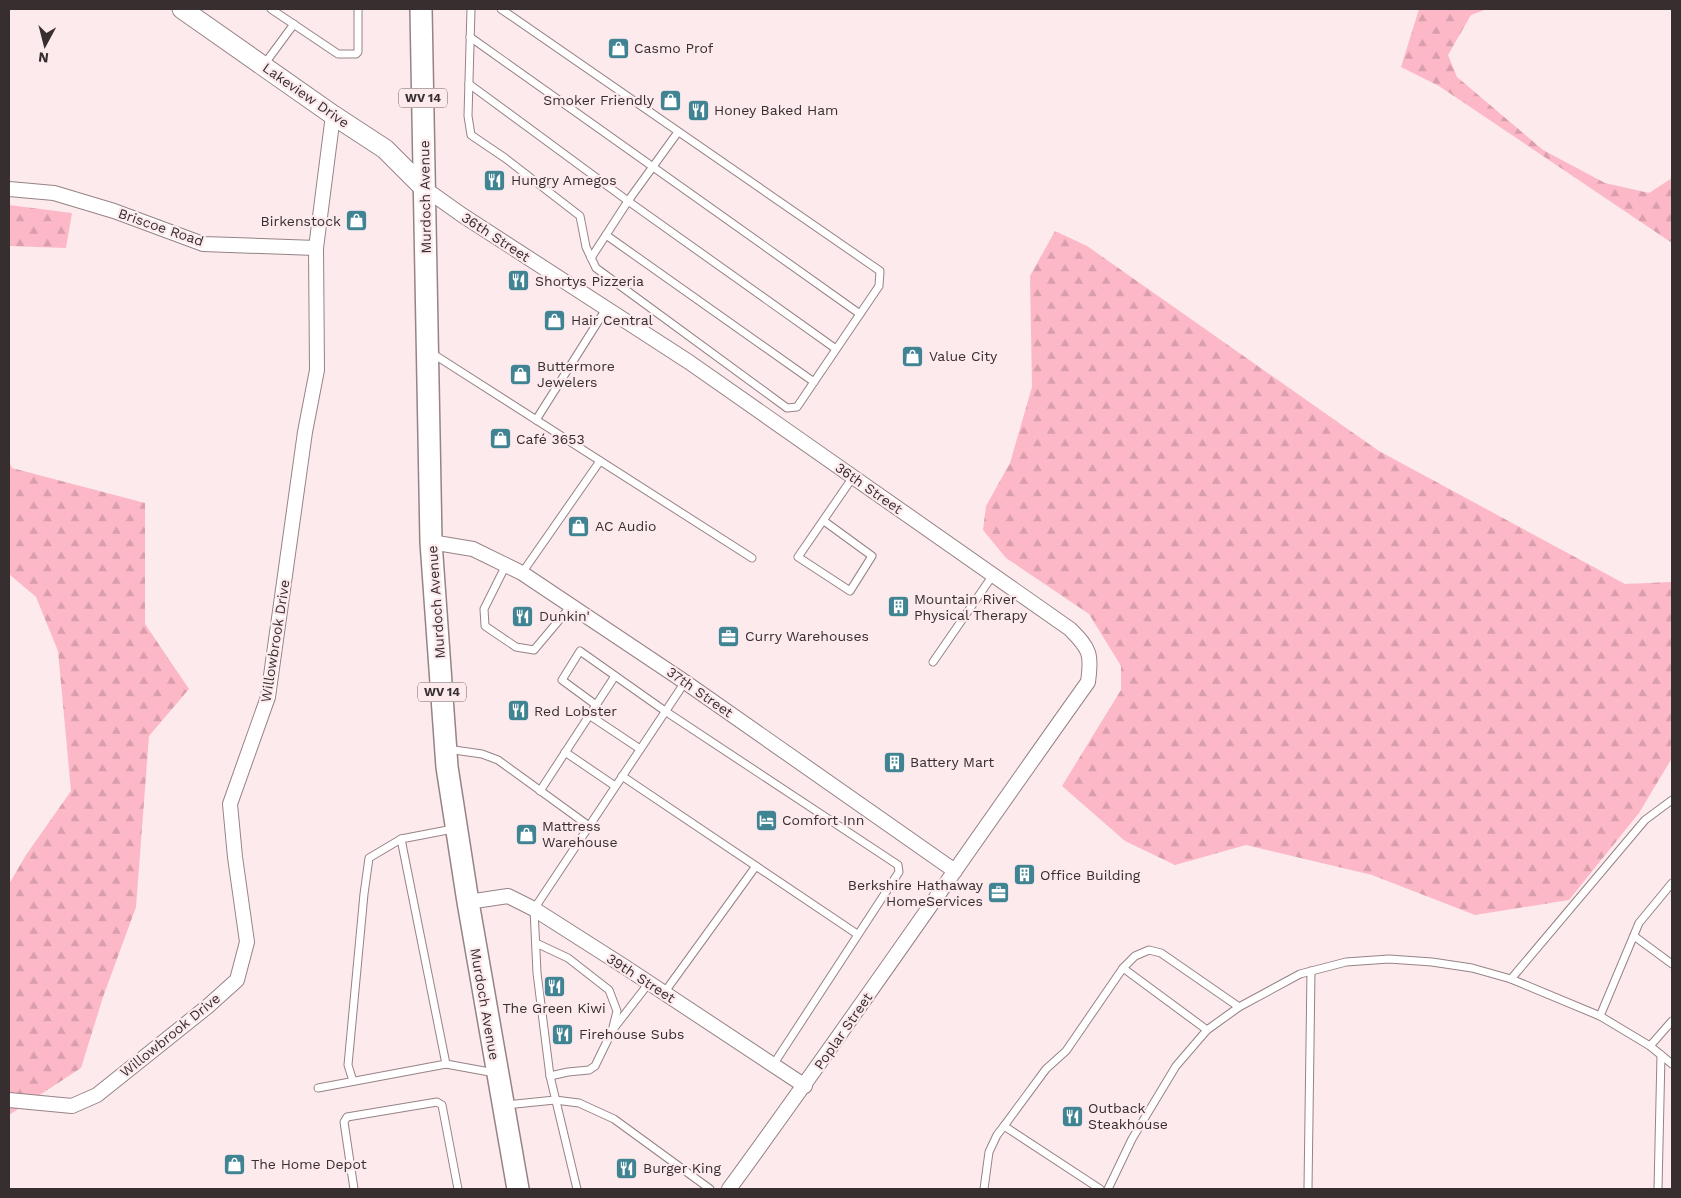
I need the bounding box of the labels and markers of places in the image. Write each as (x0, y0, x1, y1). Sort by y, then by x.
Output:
shop icon: Casmo Prof (606, 36, 630, 60)
place label: Casmo Prof (634, 40, 714, 56)
shop icon: Smoker Friendly (658, 88, 682, 112)
place label: Smoker Friendly (543, 92, 655, 108)
restaurant icon: Honey Baked Ham (686, 98, 710, 122)
place label: Honey Baked Ham (714, 102, 838, 118)
restaurant icon: Hungry Amegos (483, 168, 507, 192)
place label: Hungry Amegos (511, 172, 617, 188)
shop icon: Birkenstock (345, 209, 369, 233)
place label: Birkenstock (261, 213, 341, 229)
restaurant icon: Shortys Pizzeria (507, 269, 531, 293)
place label: Shortys Pizzeria (535, 273, 644, 289)
shop icon: Hair Central (543, 308, 567, 332)
place label: Hair Central (571, 312, 654, 328)
shop icon: Value City (901, 344, 925, 368)
place label: Value City (929, 348, 998, 364)
place label: Buttermore Jewelers (537, 358, 615, 390)
shop icon: Buttermore Jewelers (509, 362, 533, 386)
shop icon: Café 3653 (488, 427, 512, 451)
place label: Café 3653 (516, 431, 585, 447)
shop icon: AC Audio (567, 514, 591, 538)
place label: AC Audio (595, 518, 656, 534)
place label: Mountain River Physical Therapy (914, 591, 1028, 623)
building icon: Mountain River Physical Therapy (886, 595, 910, 619)
restaurant icon: Dunkin' (511, 604, 535, 628)
place label: Dunkin' (539, 608, 590, 624)
office icon: Curry Warehouses (717, 624, 741, 648)
place label: Curry Warehouses (745, 628, 869, 644)
restaurant icon: Red Lobster (506, 699, 530, 723)
place label: Red Lobster (534, 703, 617, 719)
building icon: Battery Mart (882, 750, 906, 774)
place label: Battery Mart (910, 754, 994, 770)
hotel icon: Comfort Inn (754, 808, 778, 832)
place label: Comfort Inn (782, 812, 864, 828)
place label: Mattress Warehouse (542, 818, 618, 850)
shop icon: Mattress Warehouse (514, 822, 538, 846)
building icon: Office Building (1012, 863, 1036, 887)
place label: Office Building (1040, 867, 1141, 883)
place label: Berkshire Hathaway HomeServices (848, 877, 984, 909)
office icon: Berkshire Hathaway HomeServices (987, 881, 1011, 905)
restaurant icon: The Green Kiwi (542, 974, 566, 998)
place label: The Green Kiwi (502, 1000, 606, 1016)
restaurant icon: Firehouse Subs (551, 1022, 575, 1046)
place label: Firehouse Subs (579, 1026, 684, 1042)
place label: Outback Steakhouse (1088, 1100, 1168, 1132)
restaurant icon: Outback Steakhouse (1060, 1104, 1084, 1128)
shop icon: The Home Depot (223, 1152, 247, 1176)
place label: The Home Depot (251, 1156, 367, 1172)
restaurant icon: Burger King (615, 1156, 639, 1180)
place label: Burger King (643, 1160, 721, 1176)

